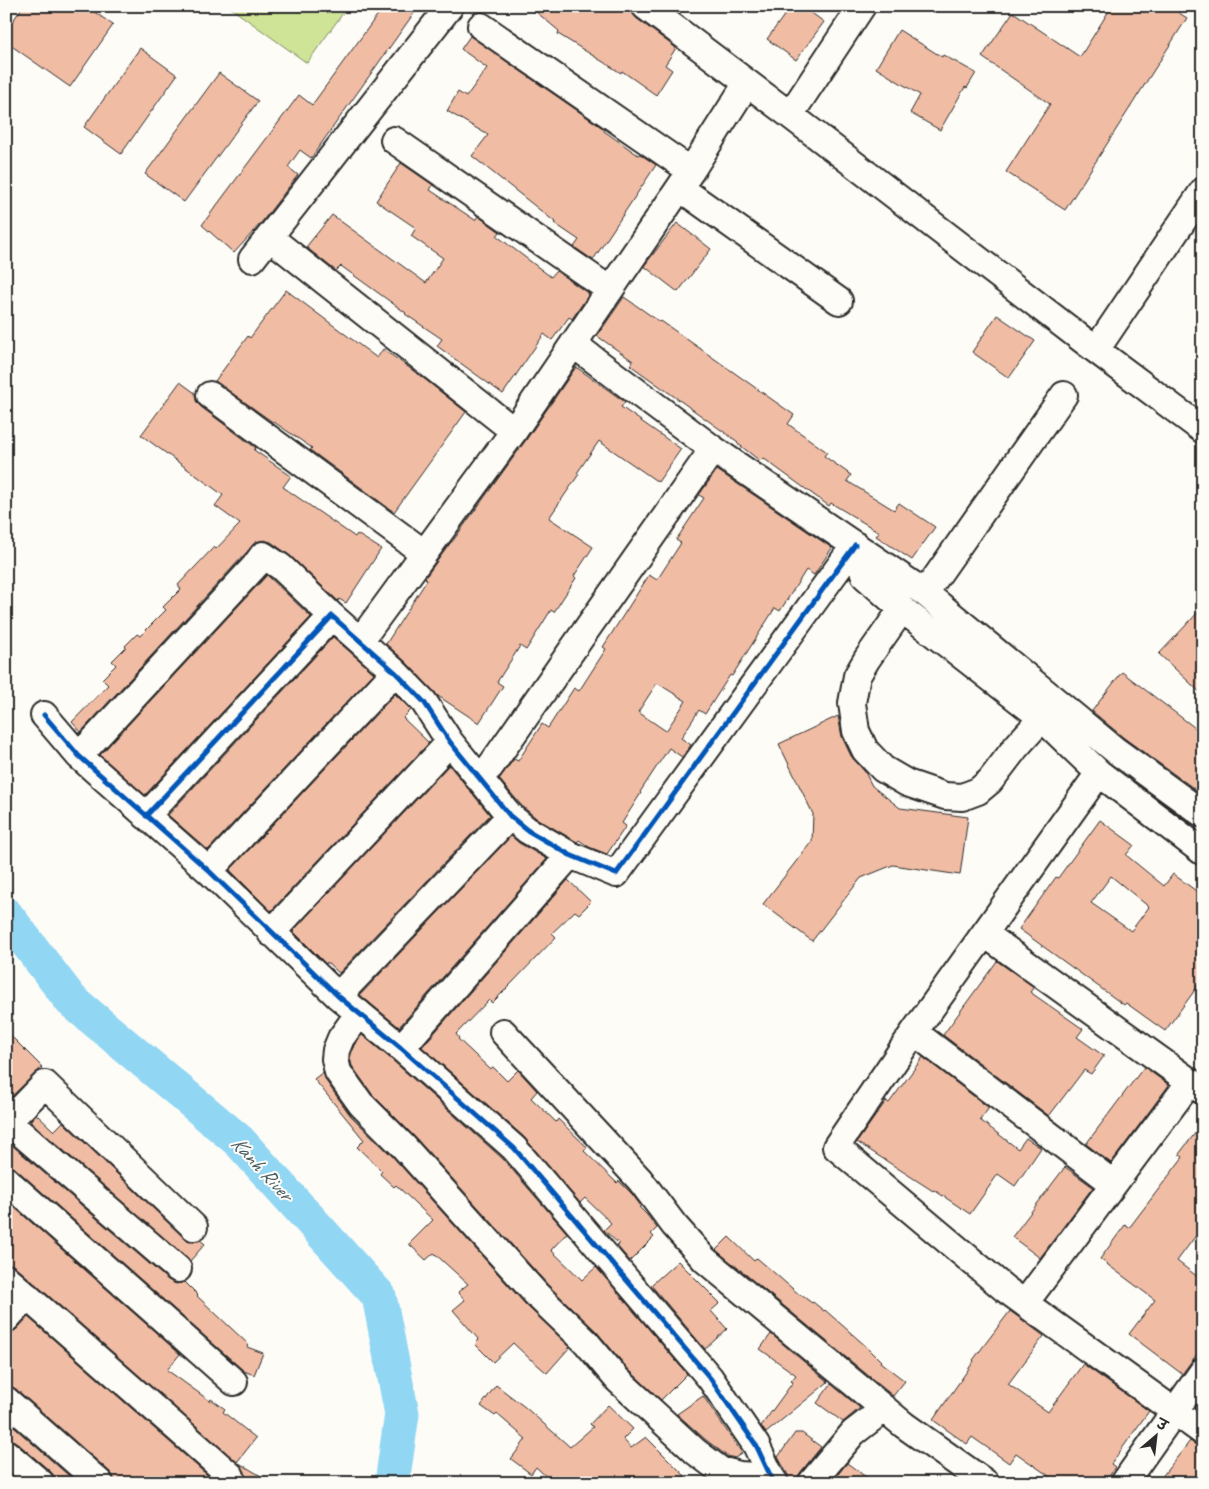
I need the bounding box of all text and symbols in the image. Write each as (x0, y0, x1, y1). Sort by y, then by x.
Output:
water label: Kanh River (226, 1130, 301, 1209)
north arrow (1132, 1412, 1182, 1462)
text: उ (1152, 1414, 1171, 1435)

